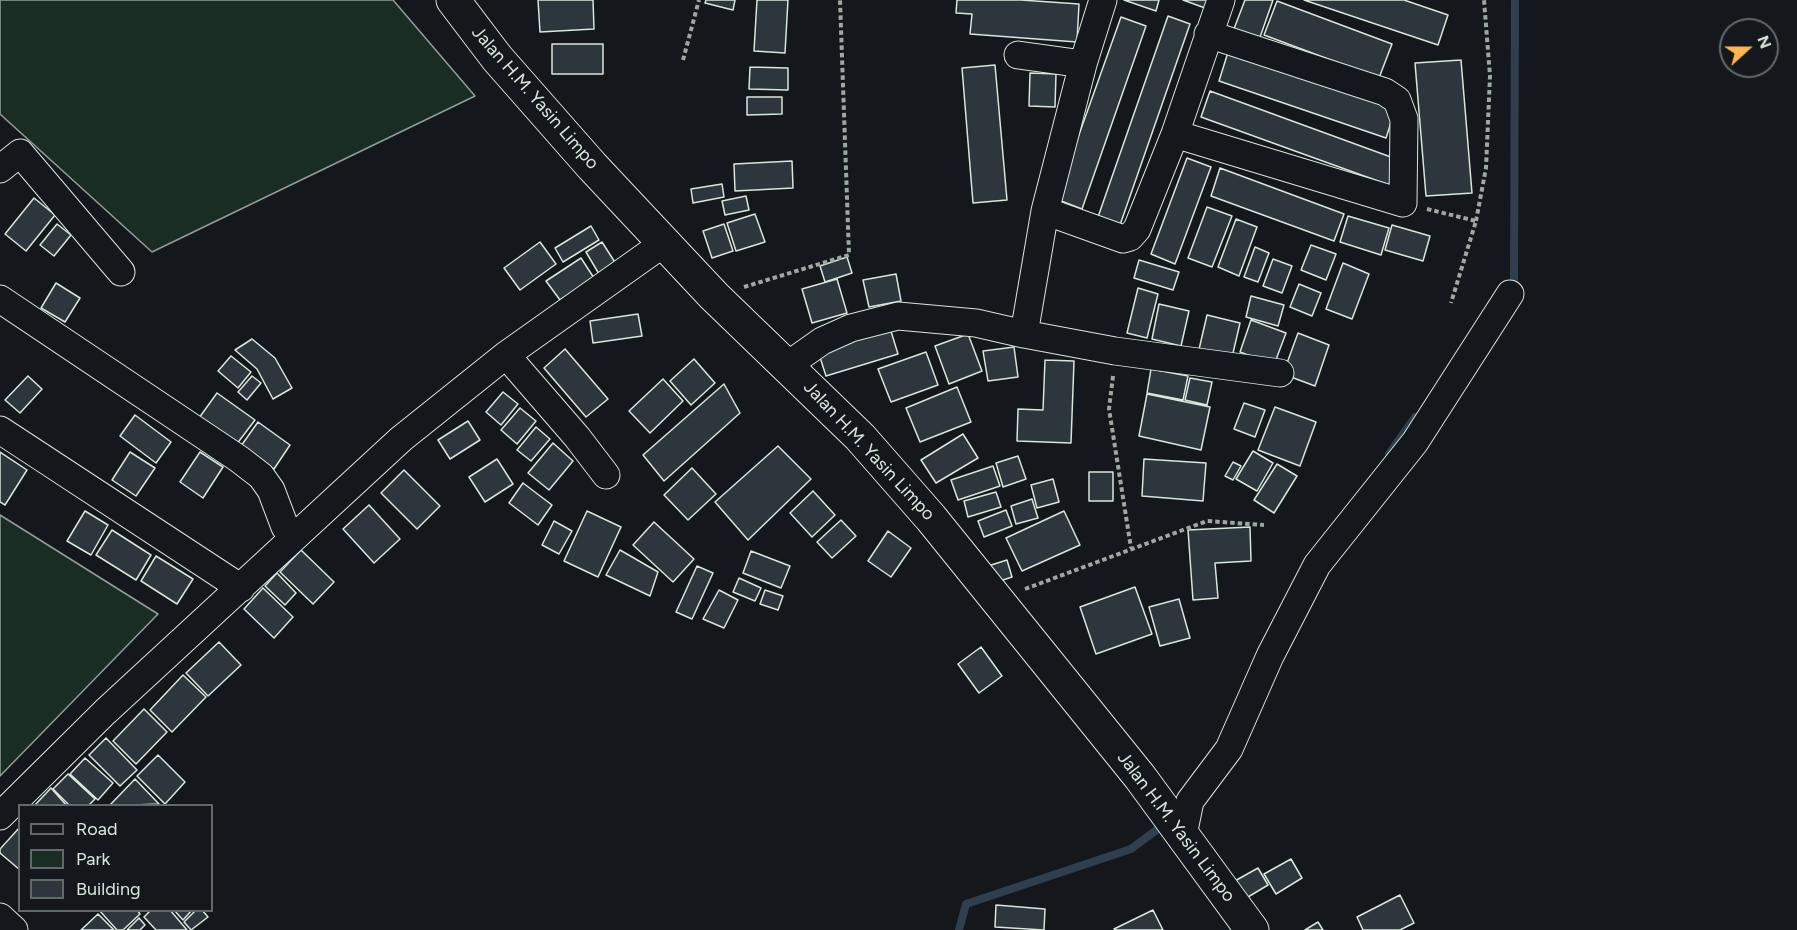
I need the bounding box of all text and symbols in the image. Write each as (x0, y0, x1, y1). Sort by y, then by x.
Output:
north arrow (1719, 18, 1779, 78)
street label: Jalan H.M. Yasin Limpo (467, 22, 603, 174)
text: N (1753, 33, 1775, 51)
street label: Jalan H.M. Yasin Limpo (799, 377, 939, 525)
street label: Jalan H.M. Yasin Limpo (1112, 748, 1240, 906)
legend (18, 804, 213, 912)
text: Road (76, 818, 117, 840)
text: Park (76, 848, 110, 870)
text: Building (76, 878, 141, 900)

